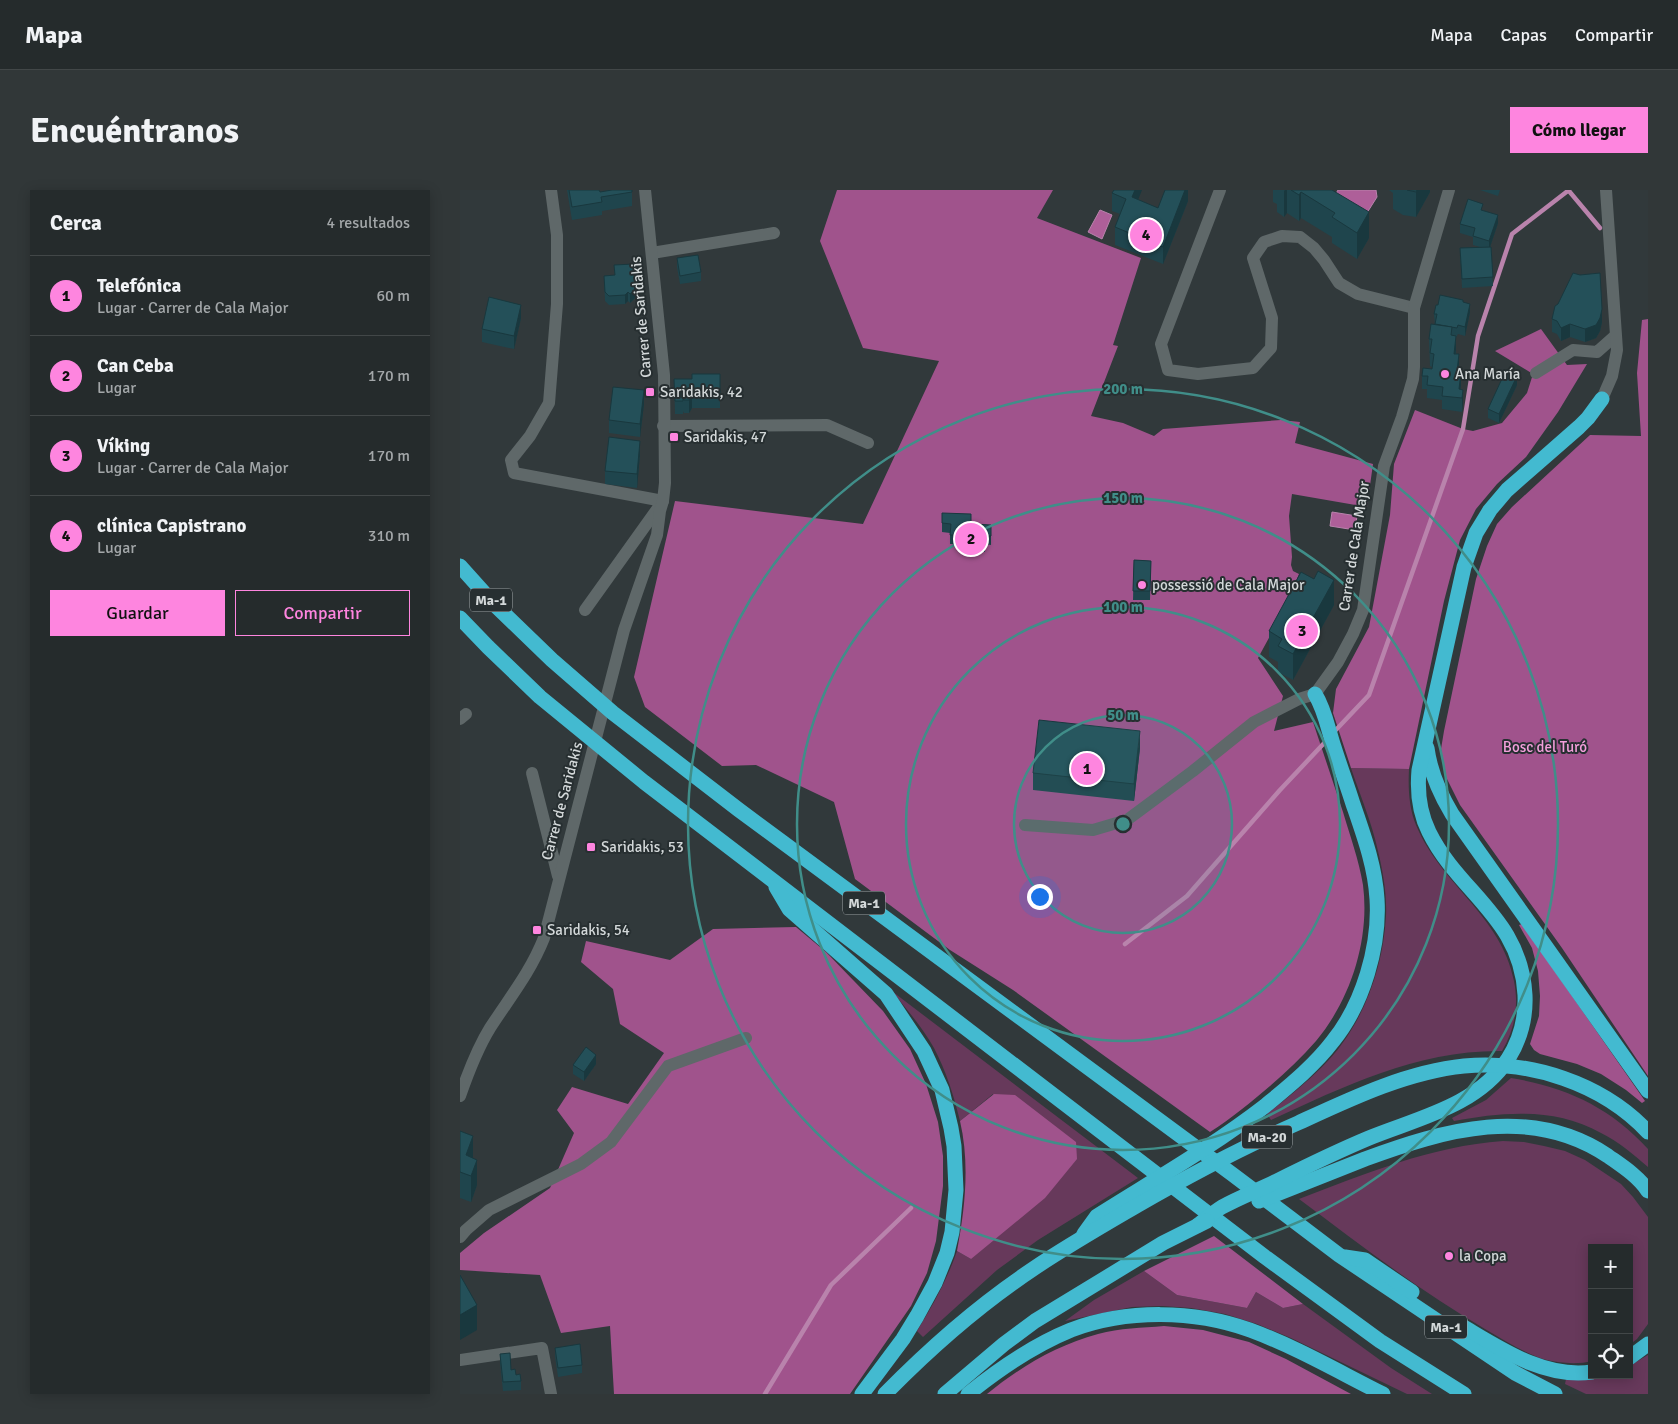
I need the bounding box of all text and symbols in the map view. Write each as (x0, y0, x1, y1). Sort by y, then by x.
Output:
text: Mapa (25, 20, 83, 50)
text: Mapa (1430, 24, 1473, 46)
text: Capas (1501, 24, 1547, 46)
text: Compartir (1575, 24, 1653, 46)
button: Cómo llegar (1510, 107, 1648, 153)
text: Encuéntranos (30, 109, 239, 152)
text: Cerca (50, 210, 102, 236)
text: 4 resultados (327, 213, 410, 233)
pin: 4 (1130, 216, 1162, 254)
street label: Carrer de Saridakis (627, 255, 655, 378)
text: Telefónica (97, 274, 181, 298)
text: 1 (62, 286, 70, 306)
text: 60 m (376, 286, 410, 306)
text: Lugar · Carrer de Cala Major (97, 298, 288, 318)
text: Can Ceba (97, 354, 174, 378)
place label: Ana María (1455, 365, 1520, 383)
text: 2 (62, 366, 70, 386)
text: 170 m (368, 366, 410, 386)
marker: Ana María (1439, 368, 1451, 380)
text: Lugar (97, 378, 136, 398)
text: 200 m (1103, 380, 1143, 398)
place label: Saridakis, 42 (660, 383, 743, 401)
marker: Saridakis, 42 (644, 386, 656, 398)
place label: Saridakis, 47 (684, 428, 767, 446)
marker: Saridakis, 47 (668, 431, 680, 443)
text: Víking (97, 434, 150, 458)
text: 3 (62, 446, 70, 466)
text: 170 m (368, 446, 410, 466)
text: Lugar · Carrer de Cala Major (97, 458, 288, 478)
street label: Carrer de Cala Major (1335, 479, 1373, 612)
text: 150 m (1103, 489, 1143, 507)
text: clínica Capistrano (97, 514, 247, 538)
pin: 2 (955, 520, 987, 558)
text: 4 (62, 526, 70, 546)
text: 310 m (368, 526, 410, 546)
text: Lugar (97, 538, 136, 558)
place label: possessió de Cala Major (1152, 576, 1305, 594)
marker: possessió de Cala Major (1136, 579, 1148, 591)
road number: Ma-1 (470, 588, 512, 612)
button: Guardar (50, 590, 225, 636)
button: Compartir (235, 590, 410, 636)
text: 100 m (1103, 598, 1143, 616)
pin: 3 (1286, 612, 1318, 650)
text: 50 m (1107, 706, 1139, 724)
park label: Bosc del Turó (1503, 738, 1587, 756)
street label: Carrer de Saridakis (538, 739, 587, 862)
pin: 1 (1071, 750, 1103, 788)
centre of rings (1114, 815, 1132, 833)
place label: Saridakis, 53 (601, 838, 684, 856)
marker: Saridakis, 53 (585, 841, 597, 853)
your location (1027, 884, 1053, 910)
road number: Ma-1 (843, 891, 885, 914)
place label: Saridakis, 54 (547, 921, 630, 939)
marker: Saridakis, 54 (531, 924, 543, 936)
road number: Ma-20 (1242, 1126, 1292, 1149)
map controls (1588, 1244, 1633, 1379)
button: + (1588, 1244, 1633, 1289)
place label: la Copa (1459, 1247, 1507, 1265)
marker: la Copa (1443, 1250, 1455, 1262)
button: − (1588, 1289, 1633, 1334)
road number: Ma-1 (1425, 1316, 1467, 1338)
button: locate (1588, 1334, 1633, 1379)

